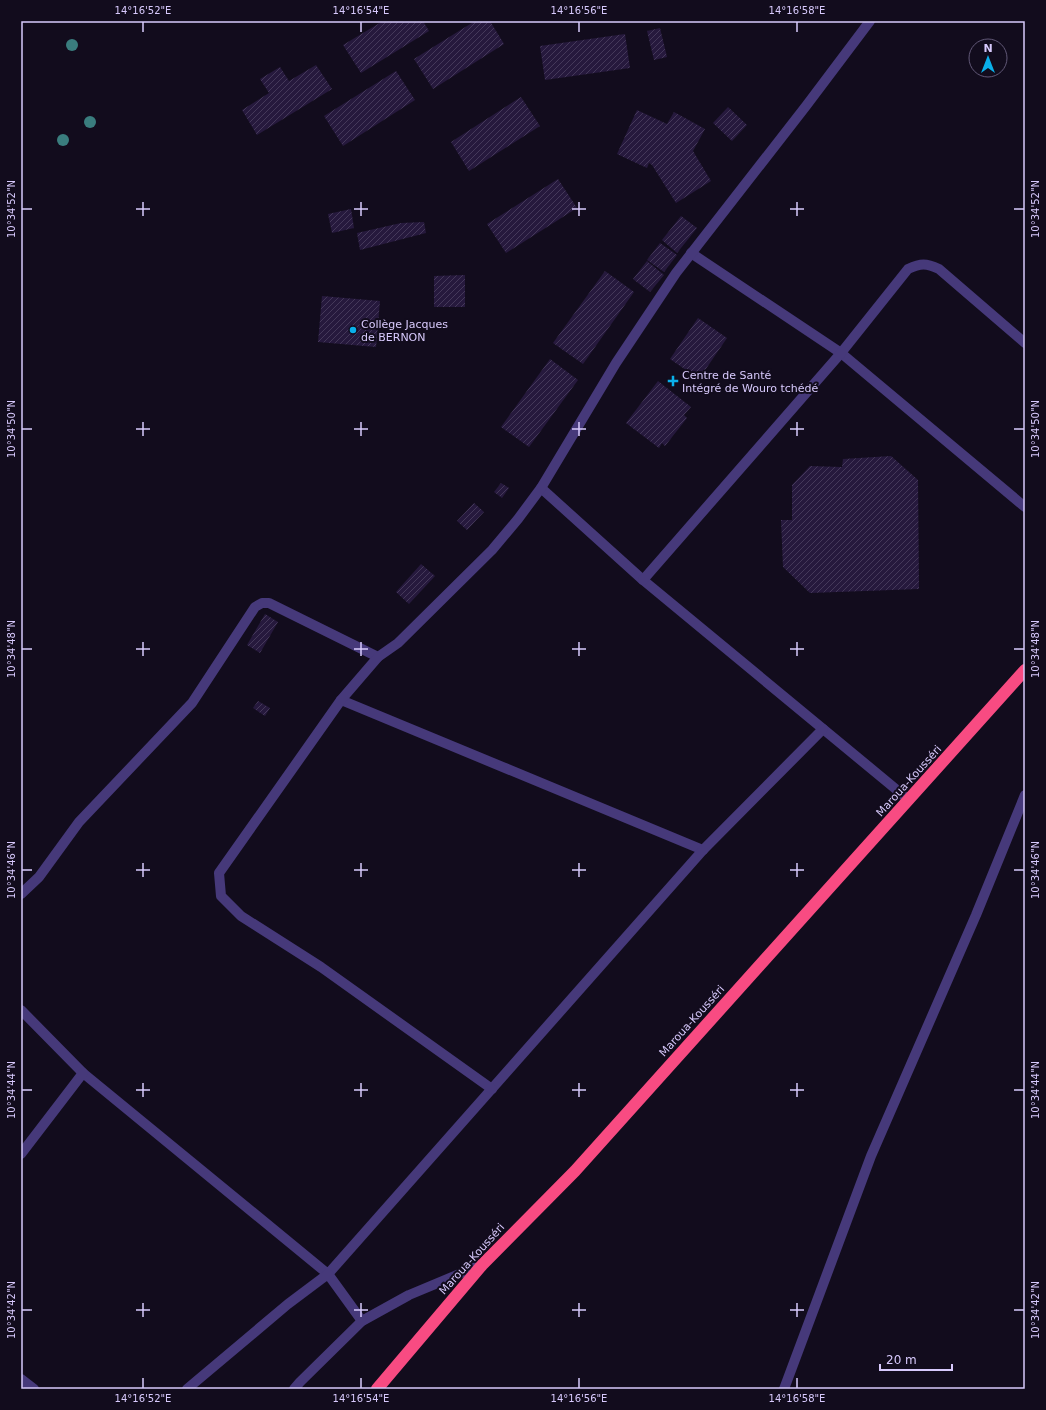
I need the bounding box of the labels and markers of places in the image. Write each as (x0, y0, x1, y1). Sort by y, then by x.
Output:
place label: Collège Jacques de BERNON (361, 318, 448, 344)
marker: Collège Jacques de BERNON (348, 325, 358, 335)
place label: Centre de Santé Intégré de Wouro tchédé (682, 369, 819, 395)
marker: Centre de Santé Intégré de Wouro tchédé (667, 375, 679, 387)

